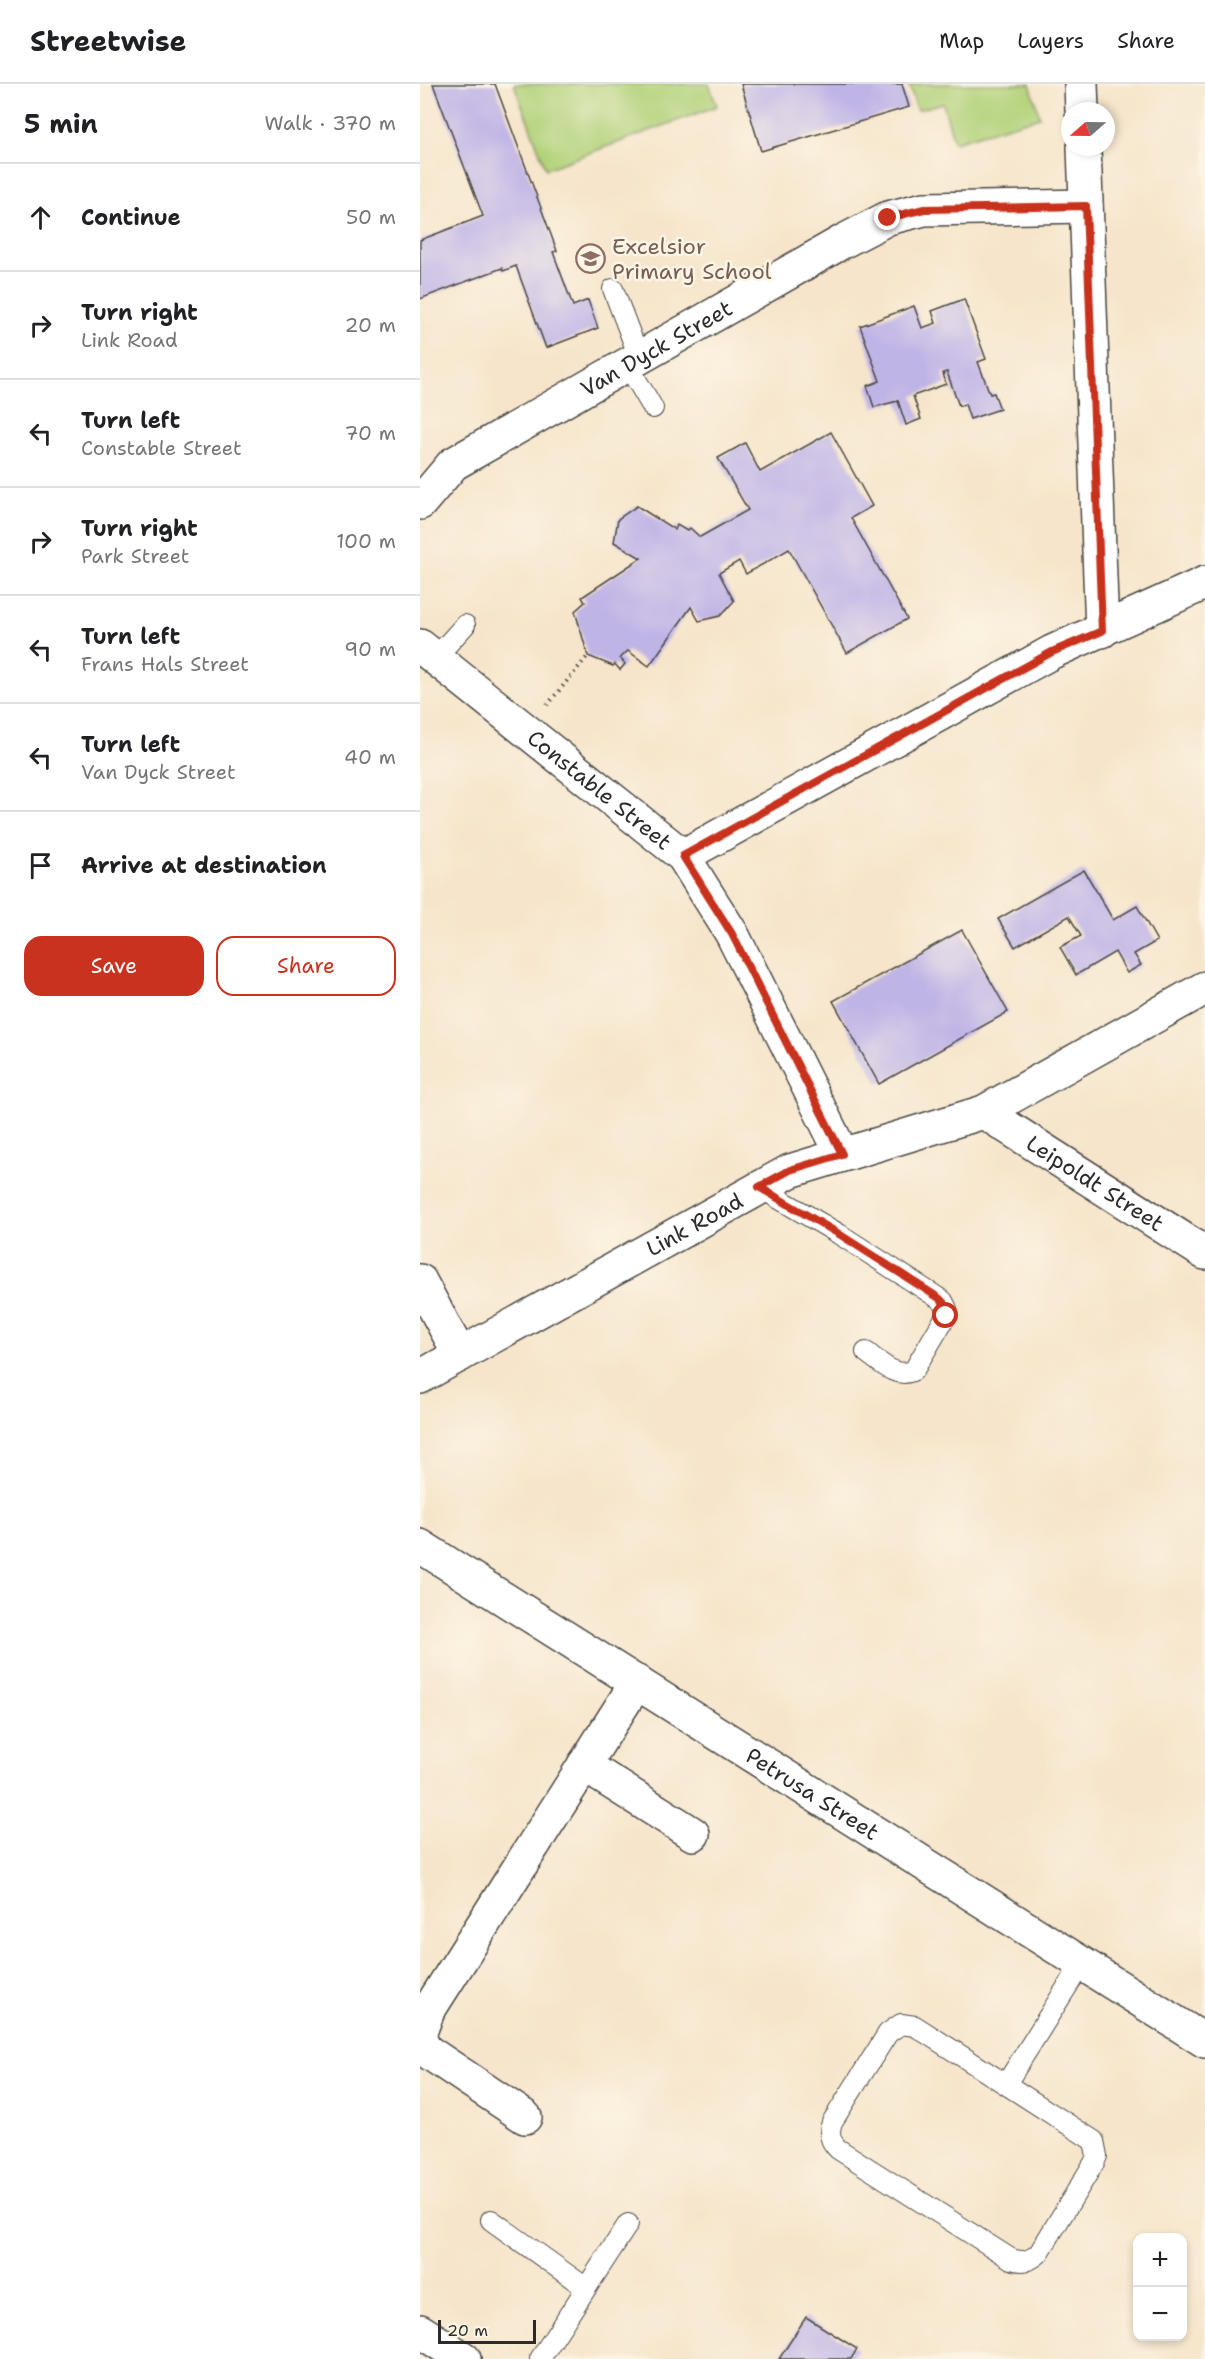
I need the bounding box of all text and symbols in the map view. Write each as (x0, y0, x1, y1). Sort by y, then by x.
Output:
text: Streetwise (30, 22, 186, 60)
text: Map (939, 27, 984, 55)
text: Layers (1017, 27, 1084, 55)
text: Share (1117, 27, 1175, 55)
north arrow (1061, 102, 1115, 156)
text: 5 min (24, 106, 98, 141)
text: Walk · 370 m (265, 110, 396, 136)
icon: ahead (24, 201, 57, 234)
text: Continue (81, 203, 181, 232)
text: 50 m (346, 204, 396, 230)
route end (874, 204, 900, 230)
place label: Excelsior Primary School (612, 232, 772, 286)
school or university icon: Excelsior Primary School (575, 243, 607, 275)
street label: Van Dyck Street (575, 294, 738, 403)
text: Turn right (81, 298, 198, 327)
icon: right (24, 309, 57, 342)
text: 20 m (345, 312, 396, 338)
text: Link Road (81, 327, 178, 353)
text: Turn left (81, 406, 180, 435)
icon: left (24, 417, 57, 450)
text: 70 m (344, 420, 396, 446)
text: Constable Street (81, 435, 242, 461)
text: Turn right (81, 514, 198, 543)
icon: right (24, 525, 57, 558)
text: 100 m (336, 528, 396, 554)
text: Park Street (81, 543, 190, 569)
text: Turn left (81, 622, 180, 651)
icon: left (24, 633, 57, 666)
text: 90 m (344, 636, 396, 662)
text: Frans Hals Street (81, 651, 249, 677)
street label: Constable Street (521, 723, 678, 856)
text: Turn left (81, 730, 180, 759)
icon: left (24, 741, 57, 774)
text: 40 m (344, 744, 396, 770)
text: Van Dyck Street (81, 759, 236, 785)
icon: arrive (24, 849, 57, 882)
text: Arrive at destination (81, 851, 327, 880)
button: Save (24, 936, 204, 996)
button: Share (216, 936, 396, 996)
street label: Leipoldt Street (1021, 1129, 1169, 1238)
street label: Link Road (641, 1186, 748, 1263)
route start (932, 1302, 958, 1328)
street label: Petrusa Street (740, 1741, 884, 1847)
map controls (1133, 2233, 1187, 2341)
button: + (1133, 2233, 1187, 2287)
button: − (1133, 2287, 1187, 2341)
scale bar (438, 2317, 536, 2344)
text: 20 m (447, 2320, 488, 2341)

